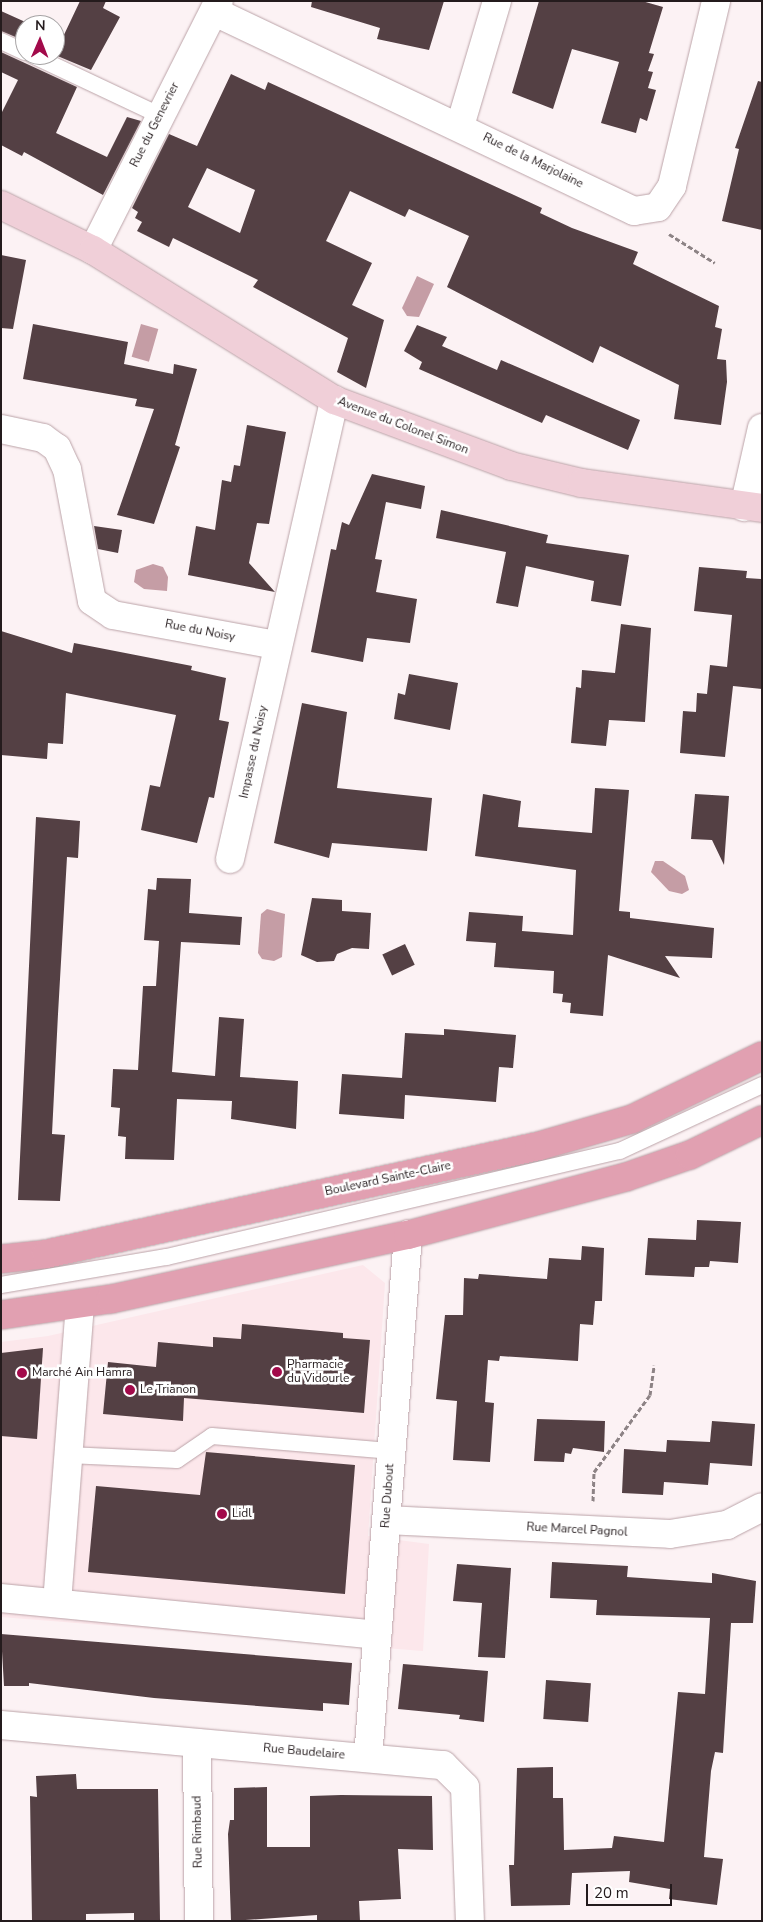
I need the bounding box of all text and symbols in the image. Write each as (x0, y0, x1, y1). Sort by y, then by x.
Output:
north arrow (15, 15, 65, 65)
text: N (35, 16, 46, 35)
street label: Rue du Genevrier (127, 80, 183, 170)
street label: Rue de la Marjolaine (480, 130, 586, 192)
street label: Avenue du Colonel Simon (336, 394, 470, 458)
street label: Rue du Noisy (164, 617, 236, 645)
street label: Impasse du Noisy (237, 704, 271, 800)
street label: Boulevard Sainte-Claire (324, 1159, 452, 1199)
place label: Pharmacie du Vidourle (287, 1358, 349, 1386)
place label: Marché Ain Hamra (32, 1366, 132, 1380)
marker: Pharmacie du Vidourle (271, 1366, 283, 1378)
marker: Marché Ain Hamra (16, 1367, 28, 1379)
place label: Le Trianon (140, 1383, 196, 1397)
marker: Le Trianon (124, 1384, 136, 1396)
street label: Rue Dubout (379, 1463, 397, 1529)
place label: Lidl (232, 1507, 252, 1521)
marker: Lidl (216, 1508, 228, 1520)
street label: Rue Marcel Pagnol (526, 1520, 628, 1540)
street label: Rue Baudelaire (262, 1741, 346, 1763)
street label: Rue Rimbaud (190, 1796, 206, 1868)
scale bar (588, 1874, 674, 1906)
text: 20 m (594, 1883, 629, 1903)

